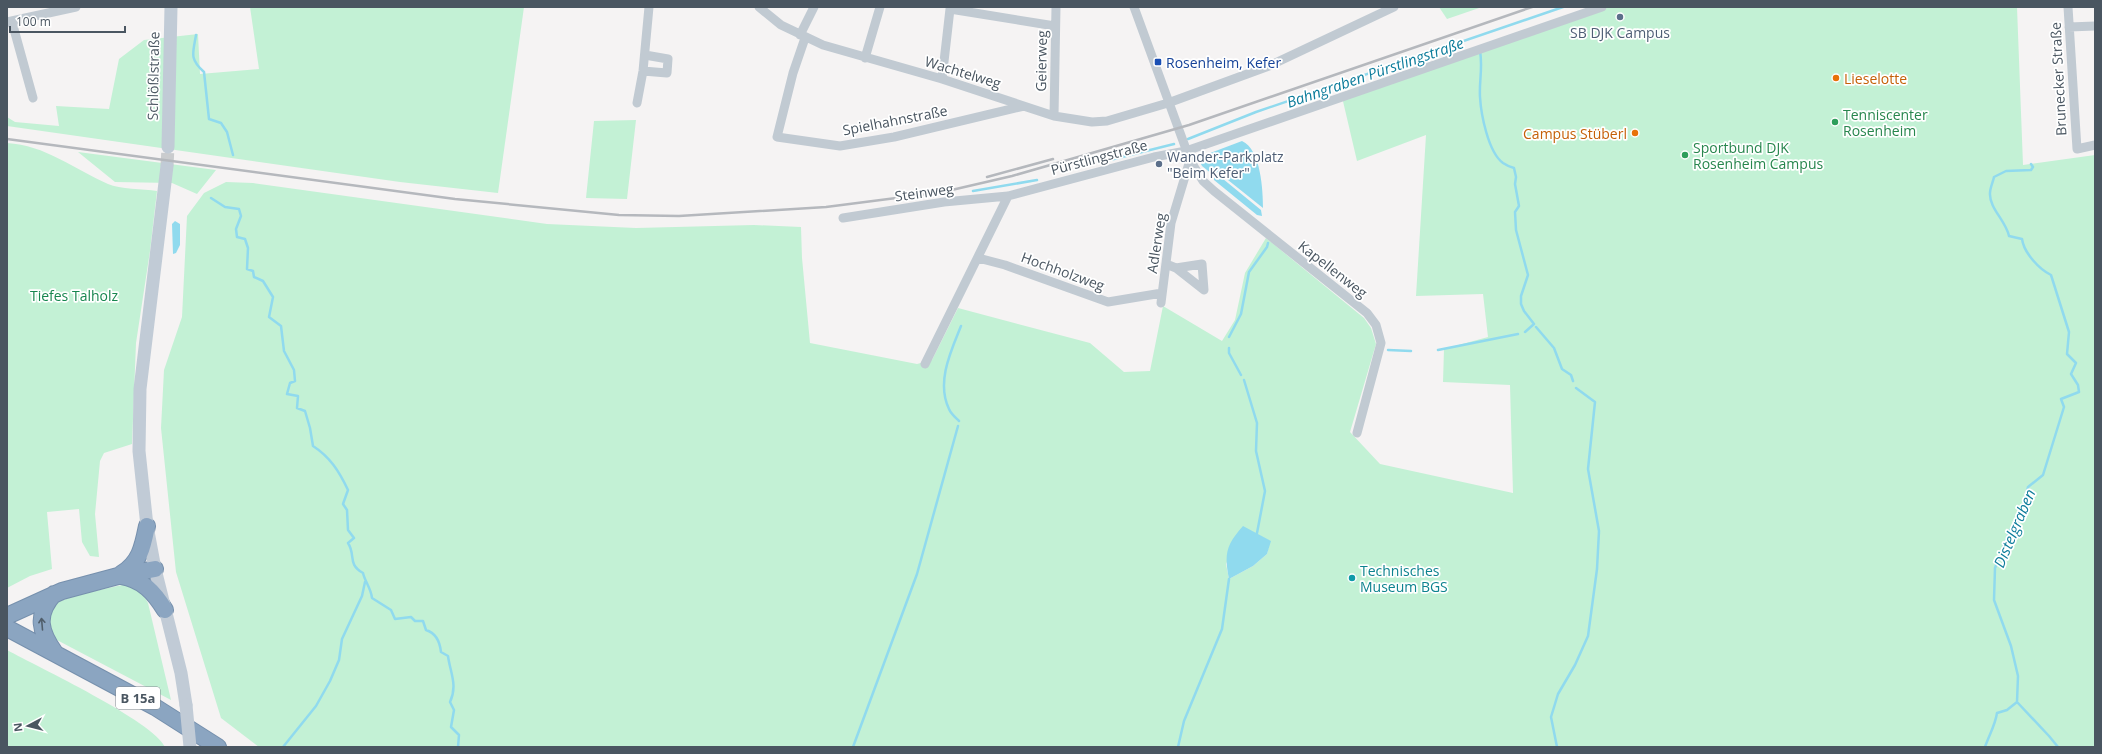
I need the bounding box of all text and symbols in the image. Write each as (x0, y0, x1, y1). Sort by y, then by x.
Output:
scale bar (10, 8, 125, 34)
marker: SB DJK Campus (1615, 12, 1625, 22)
text: 100 m (16, 13, 51, 30)
street label: Brunecker Straße (2046, 22, 2070, 136)
place label: SB DJK Campus (1570, 23, 1670, 42)
street label: Geierweg (1031, 30, 1051, 92)
street label: Schlößlstraße (143, 31, 163, 121)
water label: Bahngraben Pürstlingstraße (1284, 32, 1467, 112)
street label: Wachtelweg (923, 51, 1004, 93)
place label: Rosenheim, Kefer (1166, 53, 1281, 72)
marker: Rosenheim, Kefer (1153, 57, 1163, 67)
place label: Lieselotte (1844, 69, 1907, 88)
marker: Lieselotte (1831, 73, 1841, 83)
street label: Spielhahnstraße (841, 100, 949, 139)
place label: Tenniscenter Rosenheim (1843, 105, 1928, 140)
marker: Tenniscenter Rosenheim (1830, 117, 1840, 127)
place label: Campus Stüberl (1523, 124, 1627, 143)
marker: Campus Stüberl (1630, 128, 1640, 138)
street label: Pürstlingstraße (1049, 135, 1150, 179)
place label: Sportbund DJK Rosenheim Campus (1693, 138, 1823, 173)
place label: Wander-Parkplatz "Beim Kefer" (1167, 147, 1284, 182)
marker: Sportbund DJK Rosenheim Campus (1680, 150, 1690, 160)
marker: Wander-Parkplatz "Beim Kefer" (1154, 159, 1164, 169)
street label: Steinweg (893, 178, 955, 206)
street label: Adlerweg (1142, 211, 1170, 275)
street label: Kapellenweg (1295, 236, 1372, 302)
street label: Hochholzweg (1019, 247, 1108, 295)
park label: Tiefes Talholz (30, 286, 118, 305)
water label: Distelgraben (1988, 486, 2040, 570)
place label: Technisches Museum BGS (1360, 561, 1448, 596)
marker: Technisches Museum BGS (1347, 573, 1357, 583)
one-way arrow (38, 617, 46, 630)
road number: B 15a (116, 687, 160, 709)
north arrow (8, 706, 48, 746)
text: N (10, 722, 26, 733)

